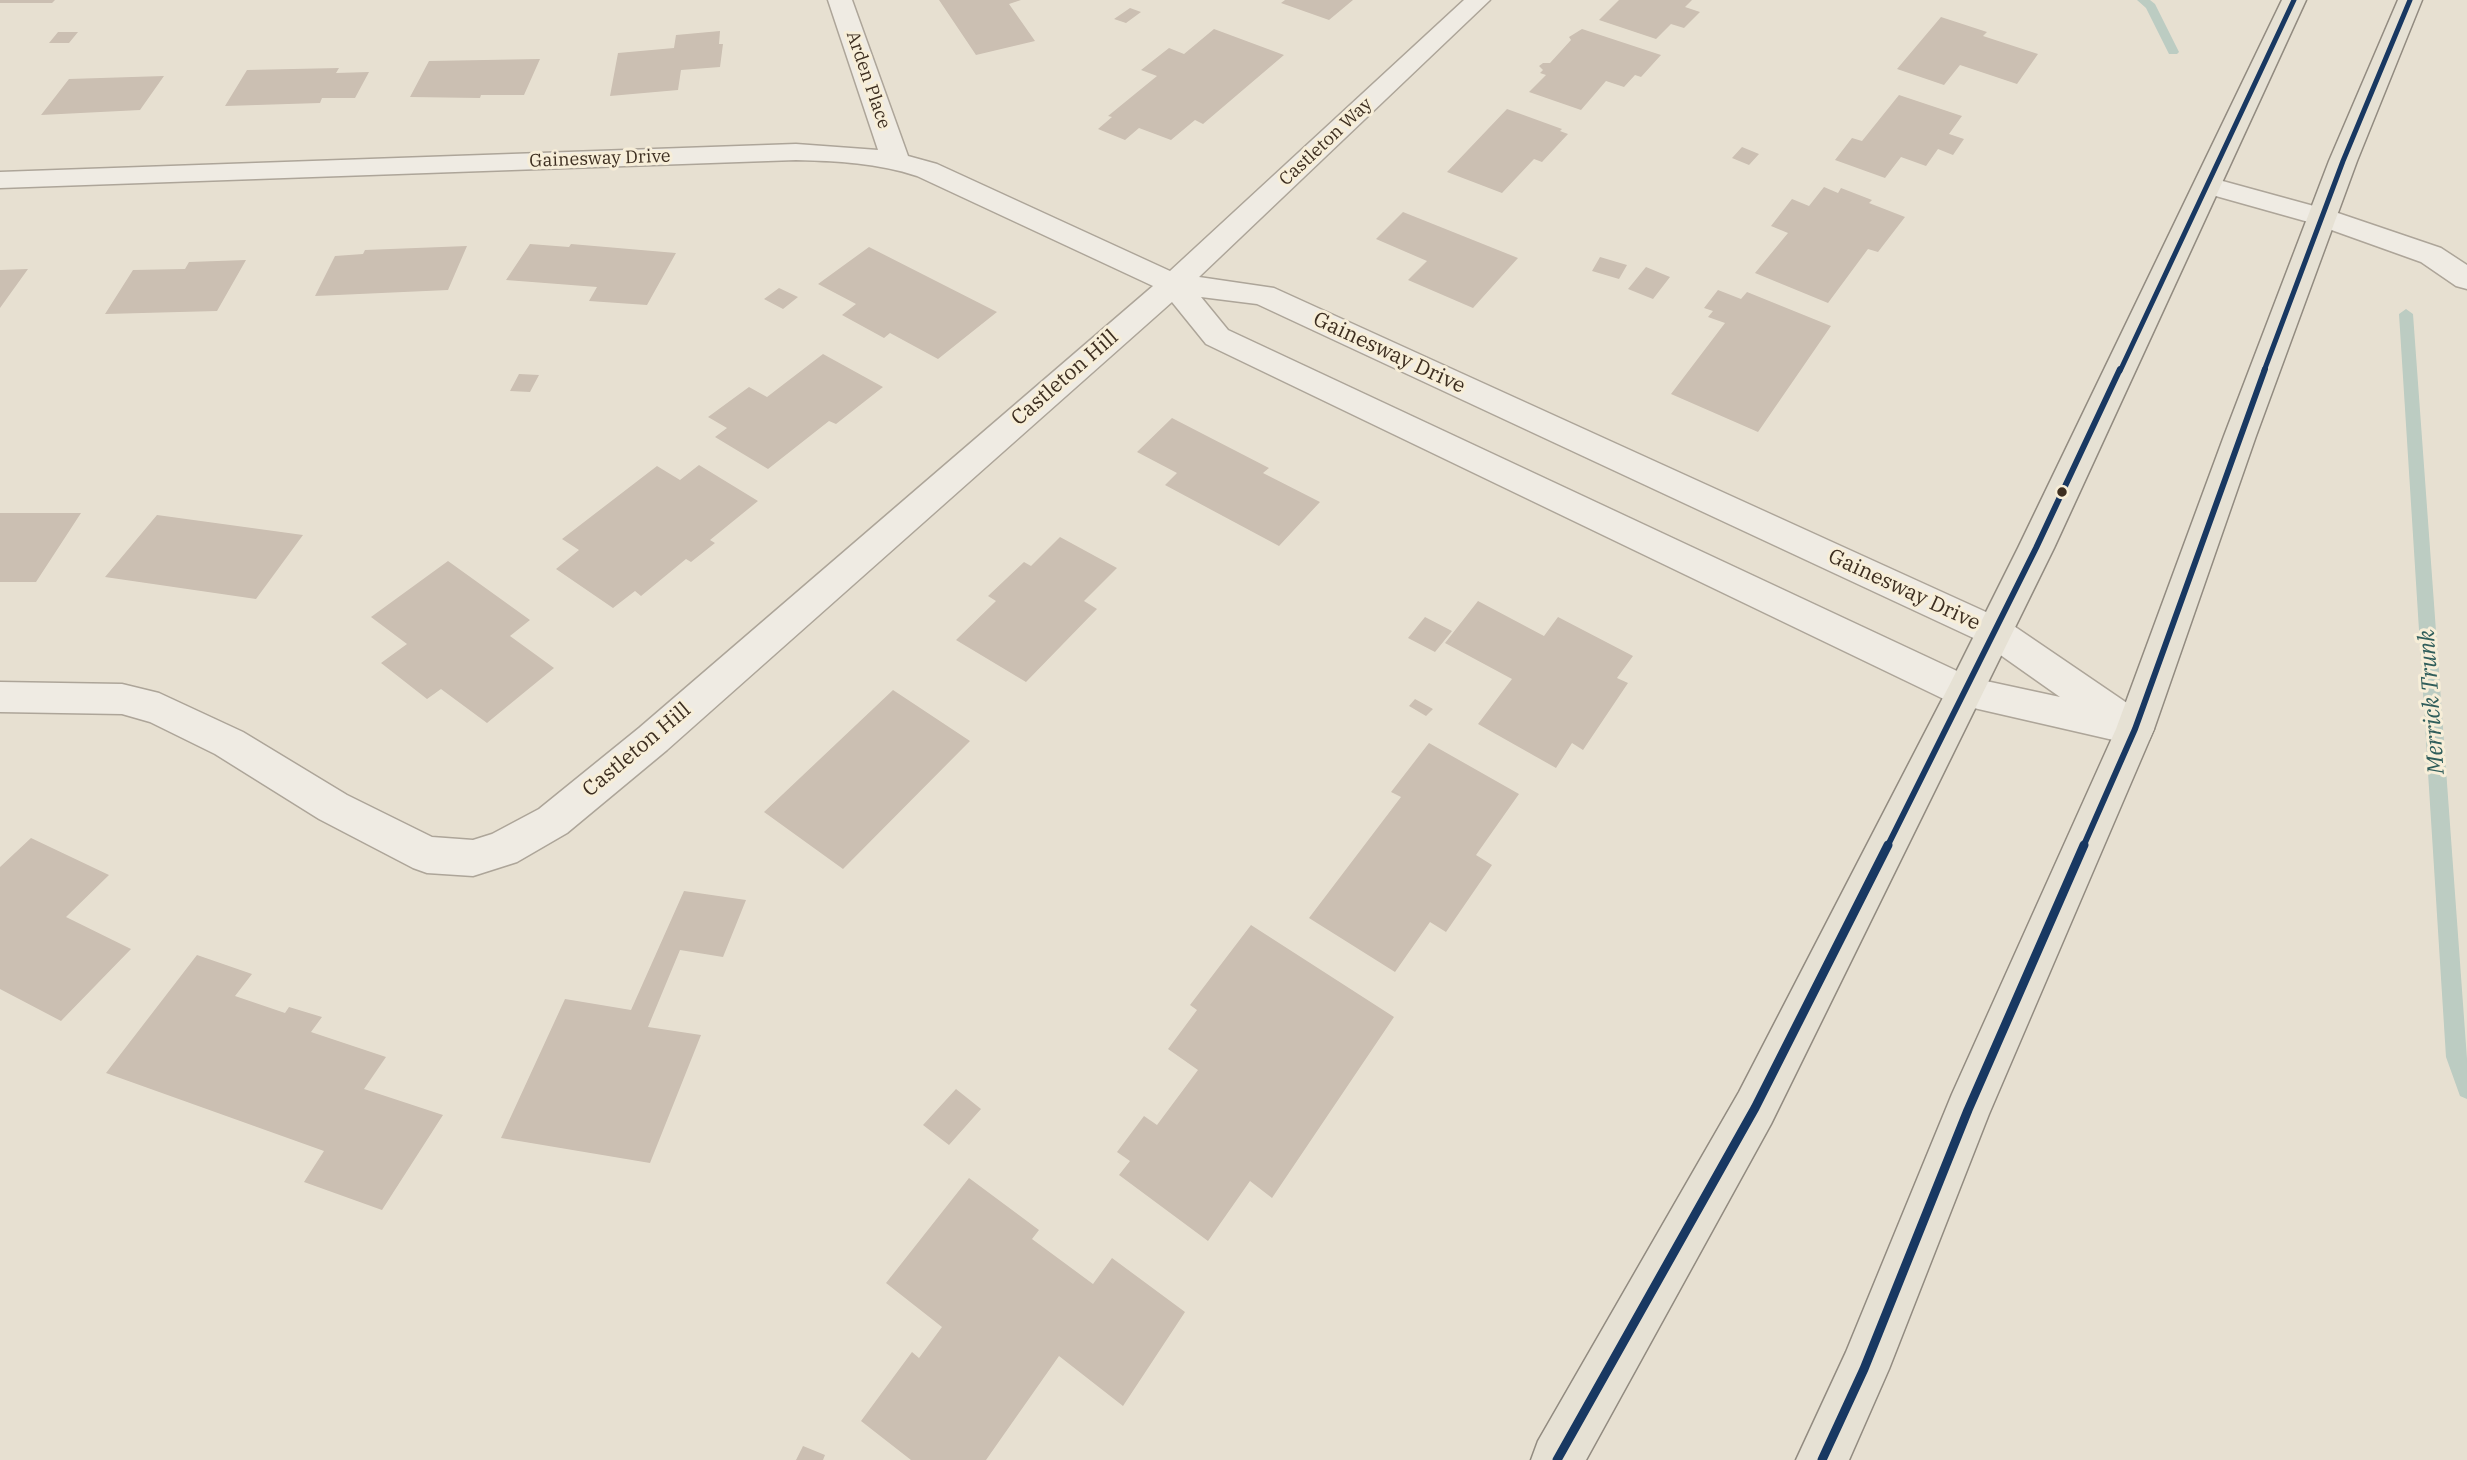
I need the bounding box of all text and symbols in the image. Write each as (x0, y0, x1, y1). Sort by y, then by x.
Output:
street label: Arden Place (841, 28, 895, 132)
street label: Castleton Way (1275, 93, 1377, 191)
street label: Gainesway Drive (529, 146, 671, 172)
street label: Gainesway Drive (1309, 307, 1469, 399)
street label: Castleton Hill (1006, 325, 1124, 431)
unlabelled marker (2055, 485, 2069, 499)
street label: Gainesway Drive (1824, 544, 1984, 636)
water label: Merrick Trunk (2413, 629, 2451, 775)
street label: Castleton Hill (578, 698, 696, 802)

